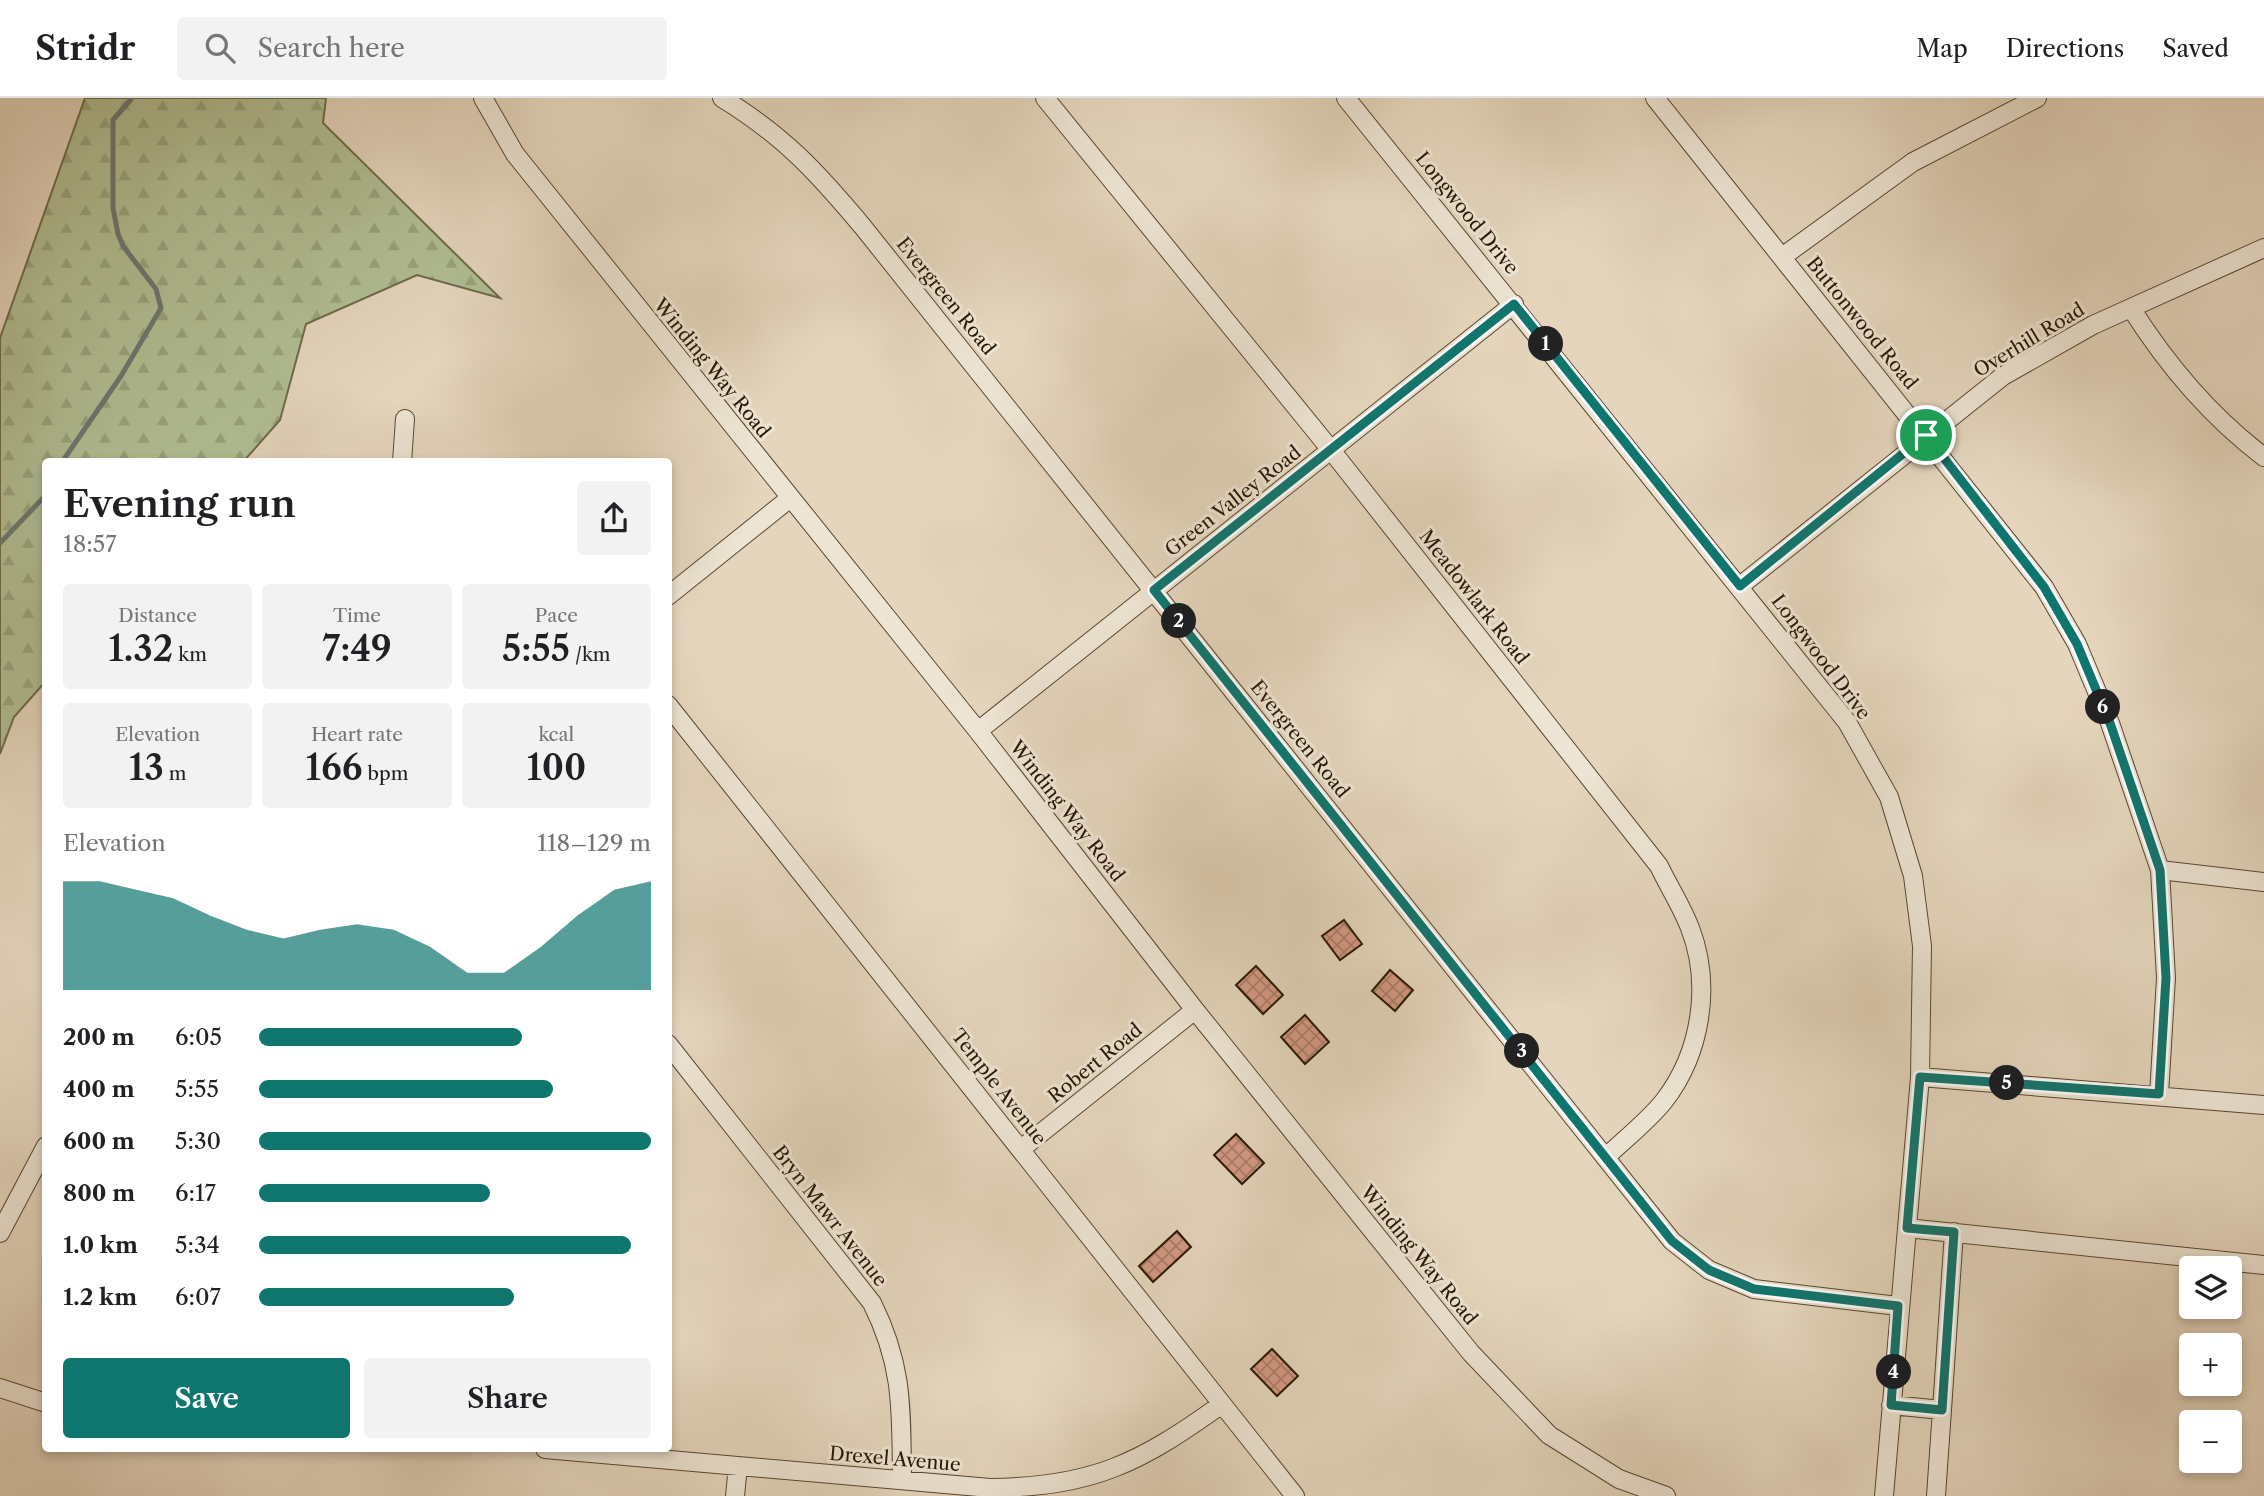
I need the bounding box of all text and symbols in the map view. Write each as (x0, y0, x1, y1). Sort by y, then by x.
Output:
search box (177, 17, 667, 80)
text: Stridr (35, 28, 135, 69)
icon: search (201, 29, 239, 67)
text: Search here (257, 32, 405, 64)
text: Map (1916, 34, 1968, 63)
text: Directions (2006, 34, 2124, 63)
text: Saved (2162, 34, 2229, 63)
street label: Longwood Drive (1411, 147, 1523, 279)
street label: Evergreen Road (892, 233, 1001, 360)
street label: Buttonwood Road (1802, 252, 1923, 394)
street label: Winding Way Road (648, 293, 776, 443)
street label: Overhill Road (1969, 298, 2089, 382)
pin: 1 (1528, 327, 1564, 362)
text: 1 (1541, 332, 1550, 355)
pin (1896, 405, 1956, 465)
icon: arrive (1907, 416, 1945, 454)
street label: Green Valley Road (1160, 441, 1306, 561)
text: Evening run (63, 480, 296, 527)
button: share (577, 481, 651, 555)
street label: Meadowlark Road (1414, 525, 1534, 669)
text: 18:57 (63, 530, 117, 558)
street label: Longwood Drive (1767, 590, 1875, 724)
pin: 2 (1162, 603, 1196, 638)
text: Distance (118, 604, 197, 627)
text: Time (333, 604, 381, 627)
text: Pace (535, 604, 578, 627)
text: 2 (1173, 609, 1184, 632)
text: 1.32 (108, 627, 173, 670)
text: 7:49 (322, 627, 392, 670)
text: 5:55 (502, 627, 570, 670)
text: km (173, 643, 207, 666)
text: /km (570, 643, 611, 666)
street label: Evergreen Road (1246, 676, 1355, 803)
pin: 6 (2086, 690, 2120, 724)
text: 6 (2097, 695, 2108, 718)
text: Elevation (115, 723, 200, 746)
text: Heart rate (311, 723, 403, 746)
text: kcal (538, 723, 574, 746)
street label: Winding Way Road (1004, 735, 1130, 886)
text: 13 (129, 746, 164, 789)
text: 166 (306, 746, 363, 789)
text: 100 (526, 746, 586, 789)
text: m (164, 762, 187, 785)
text: bpm (363, 762, 408, 785)
text: Elevation (63, 829, 166, 857)
text: 118–129 m (537, 829, 651, 857)
street label: Robert Road (1043, 1018, 1147, 1108)
text: 200 m (63, 1023, 135, 1051)
text: 6:05 (175, 1023, 222, 1051)
street label: Temple Avenue (947, 1025, 1051, 1149)
pin: 3 (1504, 1034, 1540, 1068)
text: 3 (1516, 1039, 1527, 1062)
pin: 5 (1990, 1066, 2024, 1100)
text: 5 (2001, 1071, 2012, 1094)
text: 400 m (63, 1075, 135, 1103)
text: 5:55 (175, 1075, 219, 1103)
text: 600 m (63, 1127, 135, 1155)
text: 5:30 (175, 1127, 221, 1155)
street label: Bryn Mawr Avenue (768, 1141, 892, 1291)
text: 800 m (63, 1179, 135, 1207)
text: 6:17 (175, 1179, 216, 1207)
street label: Winding Way Road (1355, 1180, 1483, 1330)
text: 1.0 km (63, 1231, 138, 1259)
text: 5:34 (175, 1231, 220, 1259)
map controls (2179, 1256, 2242, 1473)
button: layers (2179, 1256, 2242, 1319)
text: 1.2 km (63, 1283, 137, 1311)
text: 6:07 (175, 1283, 221, 1311)
button: + (2179, 1333, 2242, 1396)
pin: 4 (1876, 1354, 1912, 1390)
button: Save (63, 1358, 350, 1438)
button: Share (364, 1358, 651, 1438)
text: 4 (1888, 1360, 1899, 1383)
button: − (2179, 1410, 2242, 1473)
street label: Drexel Avenue (828, 1442, 962, 1476)

